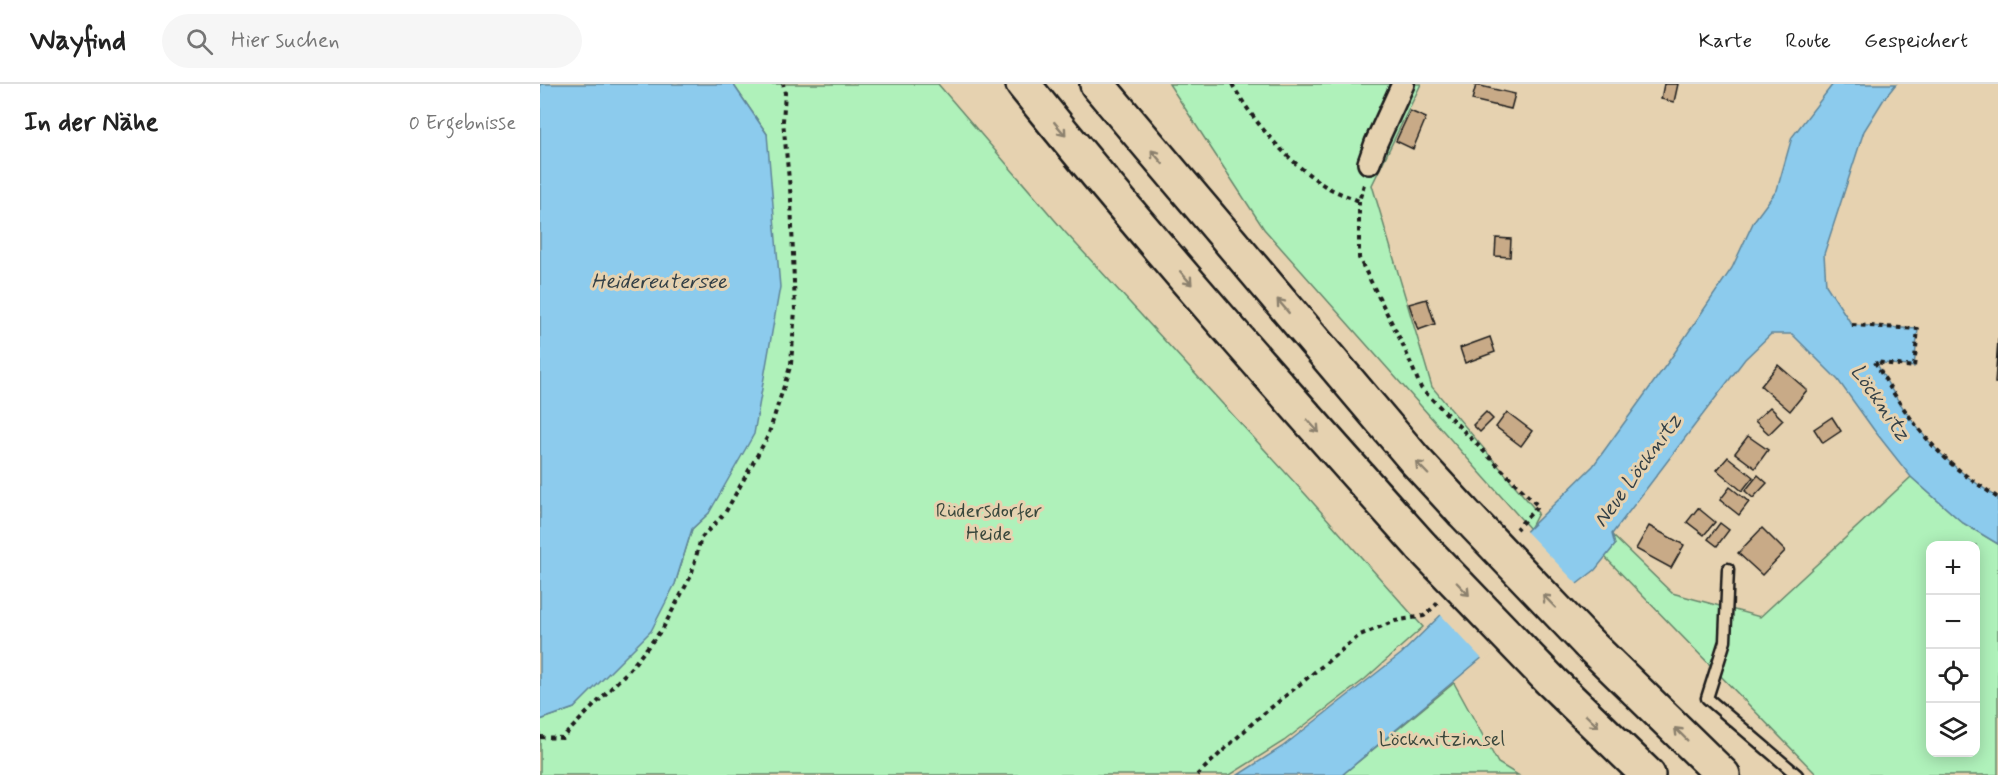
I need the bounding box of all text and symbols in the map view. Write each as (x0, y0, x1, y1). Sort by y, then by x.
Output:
search box (162, 14, 582, 68)
text: Wayfind (30, 23, 126, 60)
icon: search (183, 25, 216, 58)
text: Hier suchen (231, 27, 340, 55)
text: Karte (1699, 27, 1752, 55)
text: Route (1785, 27, 1831, 55)
text: Gespeichert (1864, 27, 1968, 55)
text: In der Nähe (24, 106, 158, 140)
text: 0 Ergebnisse (409, 110, 516, 137)
one-way arrow (1053, 121, 1067, 136)
one-way arrow (1150, 150, 1164, 165)
water label: Heidereutersee (591, 268, 728, 296)
one-way arrow (1179, 270, 1192, 286)
one-way arrow (1276, 299, 1290, 314)
water label: Löcknitz (1844, 359, 1917, 447)
water label: Neue Löcknitz (1587, 408, 1689, 533)
one-way arrow (1306, 418, 1320, 433)
one-way arrow (1415, 461, 1429, 476)
park label: Rüdersdorfer Heide (936, 498, 1042, 548)
map controls (1926, 541, 1980, 757)
button: + (1926, 541, 1980, 595)
one-way arrow (1456, 582, 1470, 597)
one-way arrow (1542, 594, 1556, 609)
button: − (1926, 595, 1980, 649)
button: locate (1926, 649, 1980, 703)
button: layers (1926, 703, 1980, 757)
one-way arrow (1585, 714, 1600, 728)
park label: Löcknitzinsel (1379, 726, 1505, 753)
one-way arrow (1674, 727, 1689, 741)

